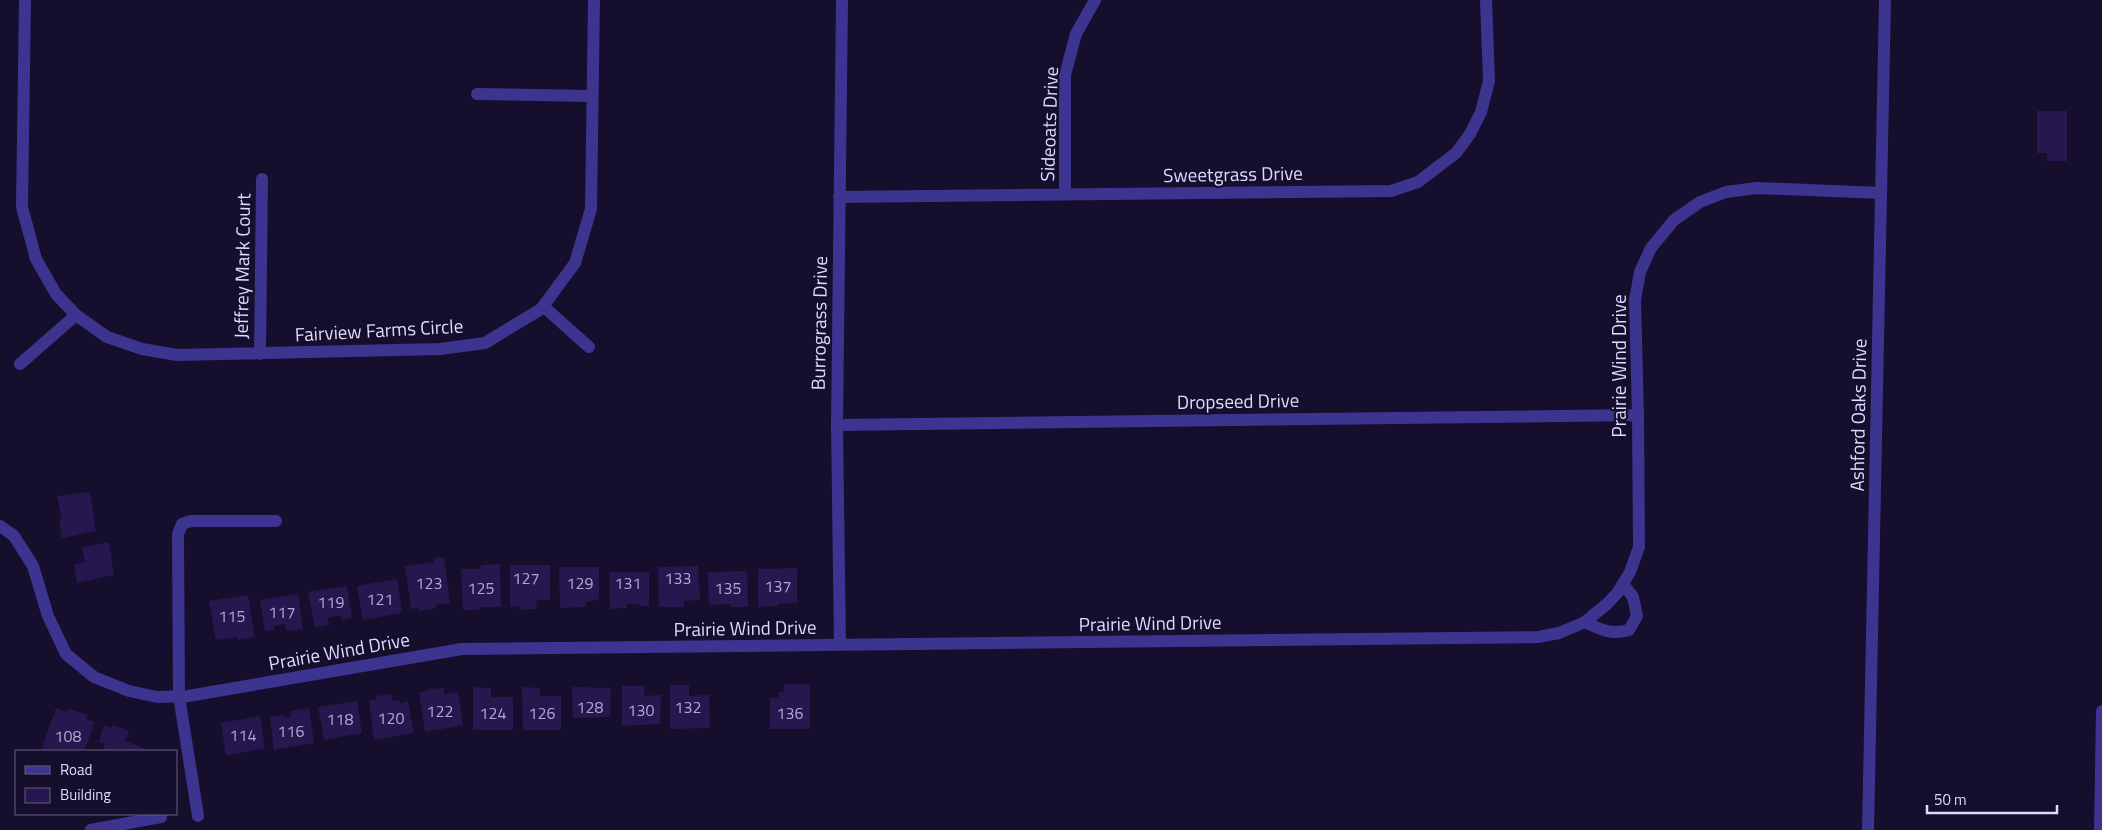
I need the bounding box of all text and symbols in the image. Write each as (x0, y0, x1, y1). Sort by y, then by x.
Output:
street label: Sideoats Drive (1032, 66, 1065, 182)
street label: Sweetgrass Drive (1163, 158, 1303, 189)
street label: Jeffrey Mark Court (226, 193, 257, 339)
street label: Burrograss Drive (803, 256, 834, 390)
street label: Prairie Wind Drive (1604, 294, 1633, 438)
street label: Fairview Farms Circle (294, 311, 464, 348)
street label: Ashford Oaks Drive (1842, 338, 1873, 492)
street label: Dropseed Drive (1176, 385, 1299, 416)
house number: 127 (513, 566, 539, 590)
house number: 133 (665, 566, 691, 590)
house number: 123 (416, 571, 442, 595)
house number: 129 (567, 571, 593, 595)
house number: 131 (615, 571, 641, 595)
house number: 137 (765, 574, 791, 598)
house number: 125 (468, 576, 494, 600)
house number: 135 (715, 576, 741, 600)
house number: 121 (367, 587, 393, 611)
house number: 119 (318, 590, 344, 614)
house number: 117 (269, 600, 295, 624)
house number: 115 (219, 604, 245, 628)
street label: Prairie Wind Drive (1078, 607, 1222, 638)
street label: Prairie Wind Drive (673, 612, 817, 643)
street label: Prairie Wind Drive (266, 624, 412, 677)
house number: 128 (577, 695, 603, 719)
house number: 132 (675, 695, 701, 719)
house number: 130 (628, 698, 654, 722)
house number: 122 (427, 699, 453, 723)
house number: 124 (480, 701, 506, 725)
house number: 126 (529, 701, 555, 725)
house number: 136 (777, 701, 803, 725)
house number: 120 (378, 706, 404, 730)
house number: 118 (327, 707, 353, 731)
house number: 116 (278, 719, 304, 743)
house number: 114 (230, 723, 256, 747)
house number: 108 (55, 724, 81, 748)
legend (15, 750, 178, 815)
text: Road (60, 758, 92, 781)
scale bar (1927, 782, 2057, 814)
text: Building (60, 783, 111, 806)
text: 50 m (1934, 788, 1967, 811)

